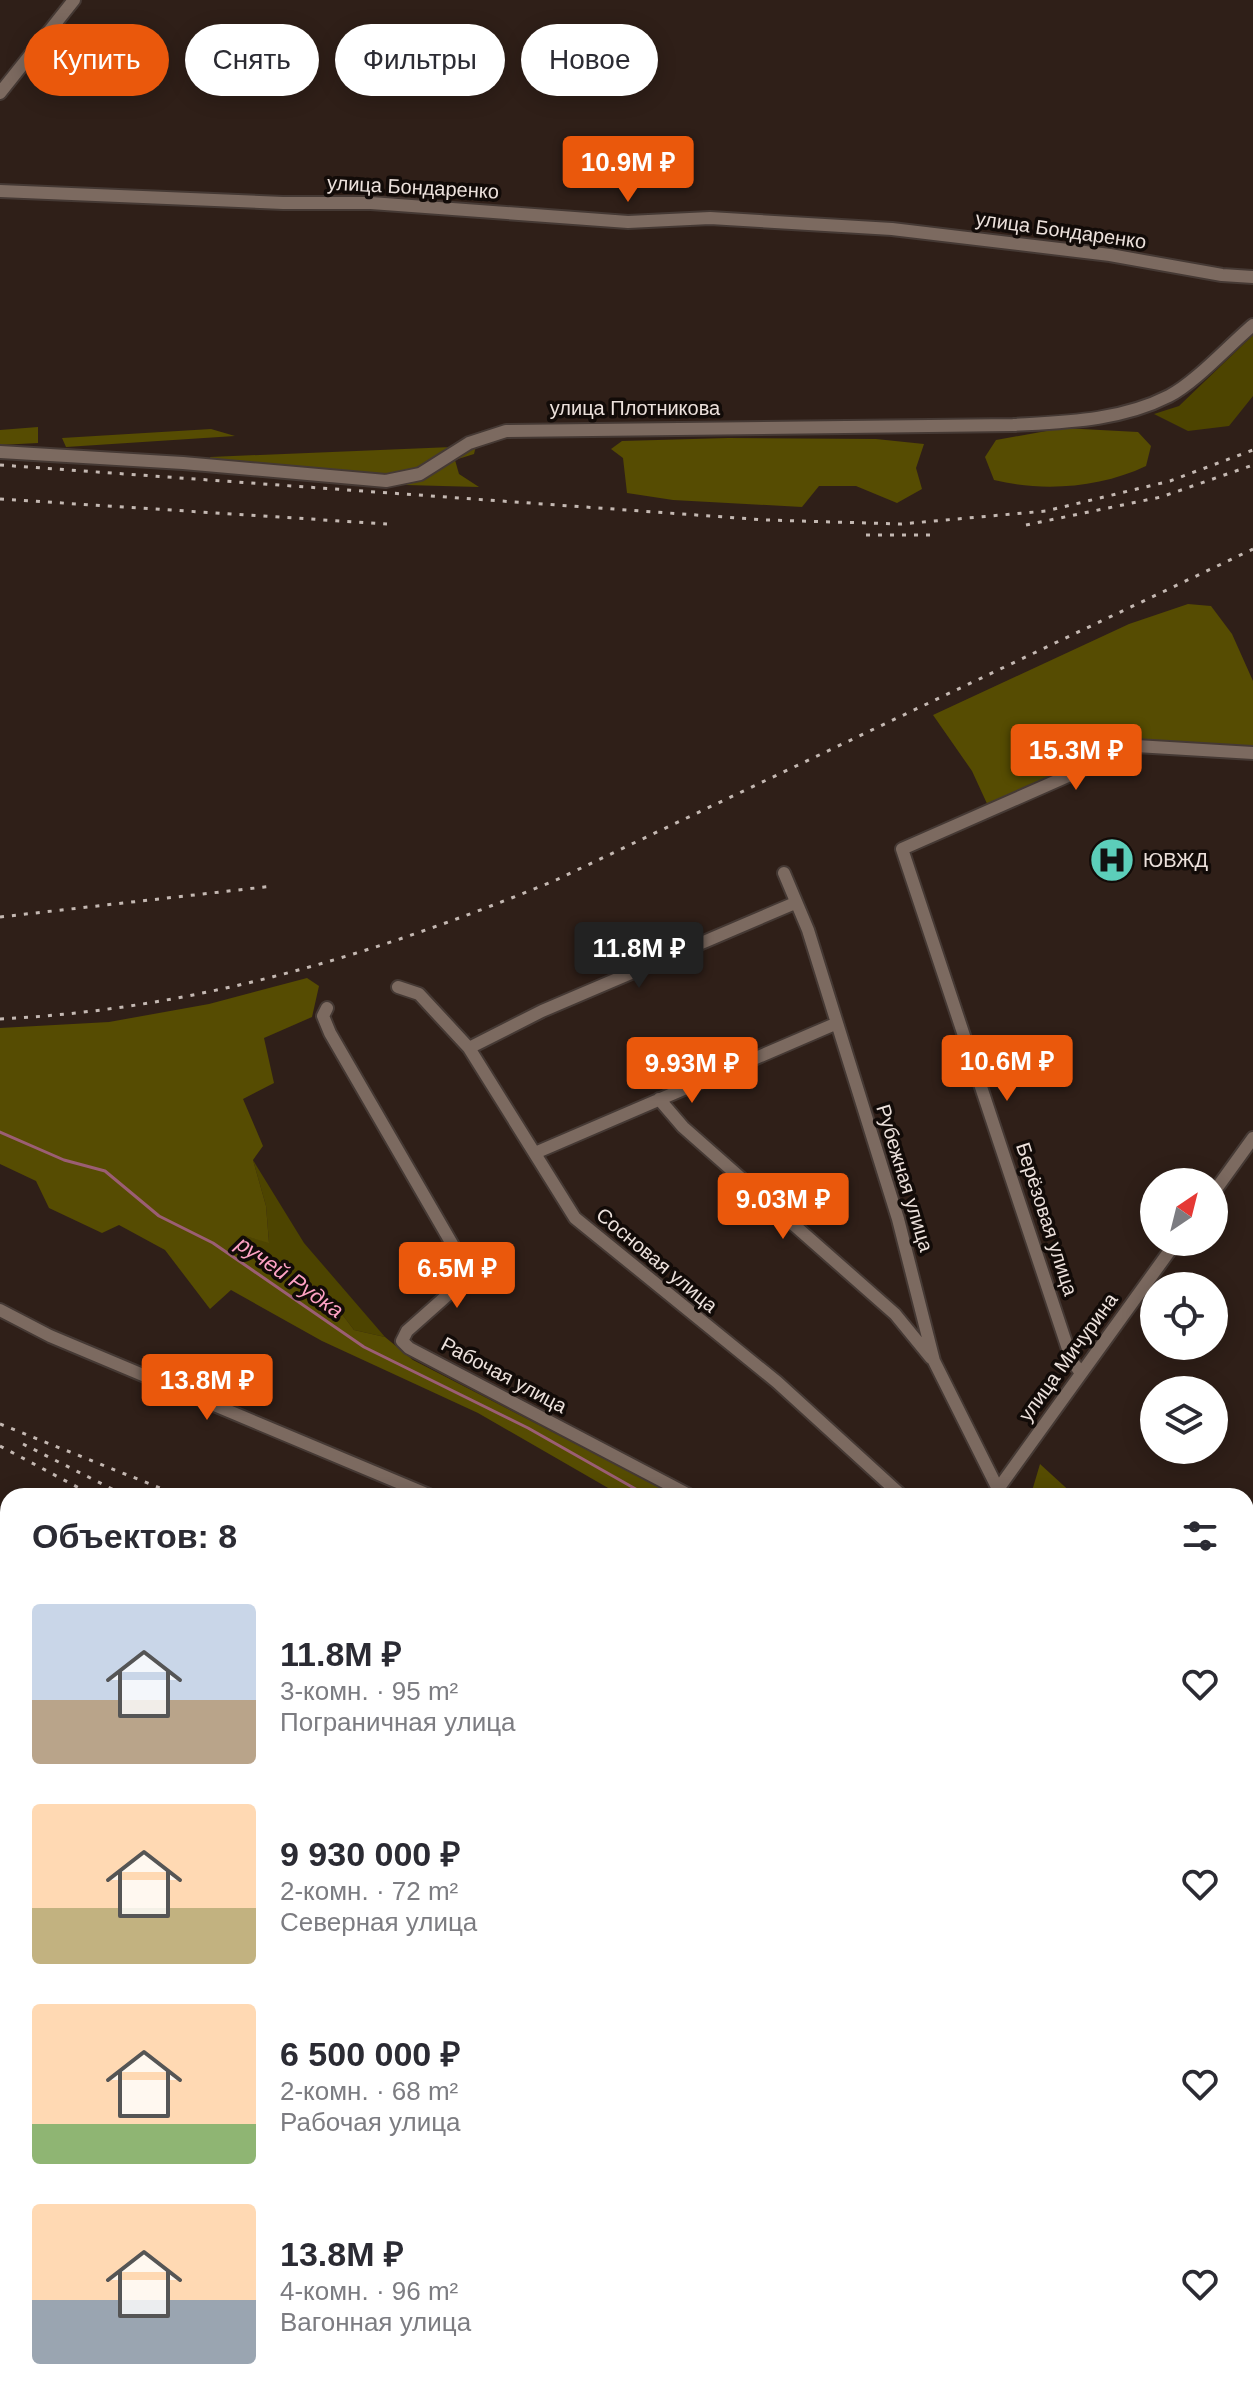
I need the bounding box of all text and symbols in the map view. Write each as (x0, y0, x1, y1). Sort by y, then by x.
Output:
chip: Купить (24, 24, 169, 96)
chip: Снять (185, 24, 319, 96)
chip: Фильтры (335, 24, 505, 96)
chip: Новое (521, 24, 658, 96)
pin: 10.9M ₽ (554, 136, 702, 204)
text: 10.9M ₽ (581, 147, 675, 177)
street label: улица Бондаренко (327, 172, 499, 202)
street label: улица Бондаренко (974, 207, 1148, 253)
street label: улица Плотникова (550, 397, 721, 419)
pin: 15.3M ₽ (1002, 724, 1150, 792)
text: 15.3M ₽ (1029, 735, 1123, 765)
hospital icon: ЮВЖД (1088, 836, 1136, 884)
place label: ЮВЖД (1143, 849, 1209, 871)
pin: 11.8M ₽ (565, 922, 713, 990)
text: 11.8M ₽ (592, 933, 686, 963)
pin: 10.6M ₽ (933, 1035, 1081, 1103)
pin: 9.93M ₽ (618, 1037, 766, 1105)
text: 10.6M ₽ (960, 1046, 1054, 1076)
text: 9.93M ₽ (645, 1048, 739, 1078)
street label: Рубежная улица (872, 1102, 938, 1255)
street label: Берёзовая улица (1012, 1140, 1082, 1299)
north arrow (1140, 1168, 1228, 1256)
map controls (1140, 1168, 1228, 1464)
pin: 9.03M ₽ (709, 1173, 857, 1241)
text: 9.03M ₽ (736, 1184, 830, 1214)
street label: Сосновая улица (592, 1203, 722, 1317)
water label: ручей Рудка (231, 1230, 348, 1323)
pin: 6.5M ₽ (392, 1242, 522, 1310)
text: 6.5M ₽ (417, 1253, 497, 1283)
button: locate (1140, 1272, 1228, 1360)
street label: улица Мичурина (1014, 1288, 1122, 1425)
street label: Рабочая улица (438, 1333, 571, 1418)
pin: 13.8M ₽ (133, 1354, 281, 1422)
text: 13.8M ₽ (160, 1365, 254, 1395)
button: layers (1140, 1376, 1228, 1464)
icon: filters (1178, 1514, 1222, 1558)
text: Объектов: 8 (32, 1517, 237, 1555)
text: 11.8M ₽ (280, 1635, 402, 1673)
icon: home (96, 1636, 192, 1732)
icon: heart (1178, 1662, 1222, 1706)
text: 3-комн. · 95 m² (280, 1676, 458, 1706)
text: Пограничная улица (280, 1707, 516, 1737)
text: 9 930 000 ₽ (280, 1835, 461, 1873)
icon: home (96, 1836, 192, 1932)
icon: heart (1178, 1862, 1222, 1906)
text: 2-комн. · 72 m² (280, 1876, 458, 1906)
text: Северная улица (280, 1907, 477, 1937)
text: 6 500 000 ₽ (280, 2035, 461, 2073)
icon: home (96, 2036, 192, 2132)
icon: heart (1178, 2062, 1222, 2106)
text: 2-комн. · 68 m² (280, 2076, 458, 2106)
text: Рабочая улица (280, 2107, 461, 2137)
text: 13.8M ₽ (280, 2235, 404, 2273)
icon: home (96, 2236, 192, 2332)
icon: heart (1178, 2262, 1222, 2306)
text: 4-комн. · 96 m² (280, 2276, 458, 2306)
text: Вагонная улица (280, 2307, 471, 2337)

